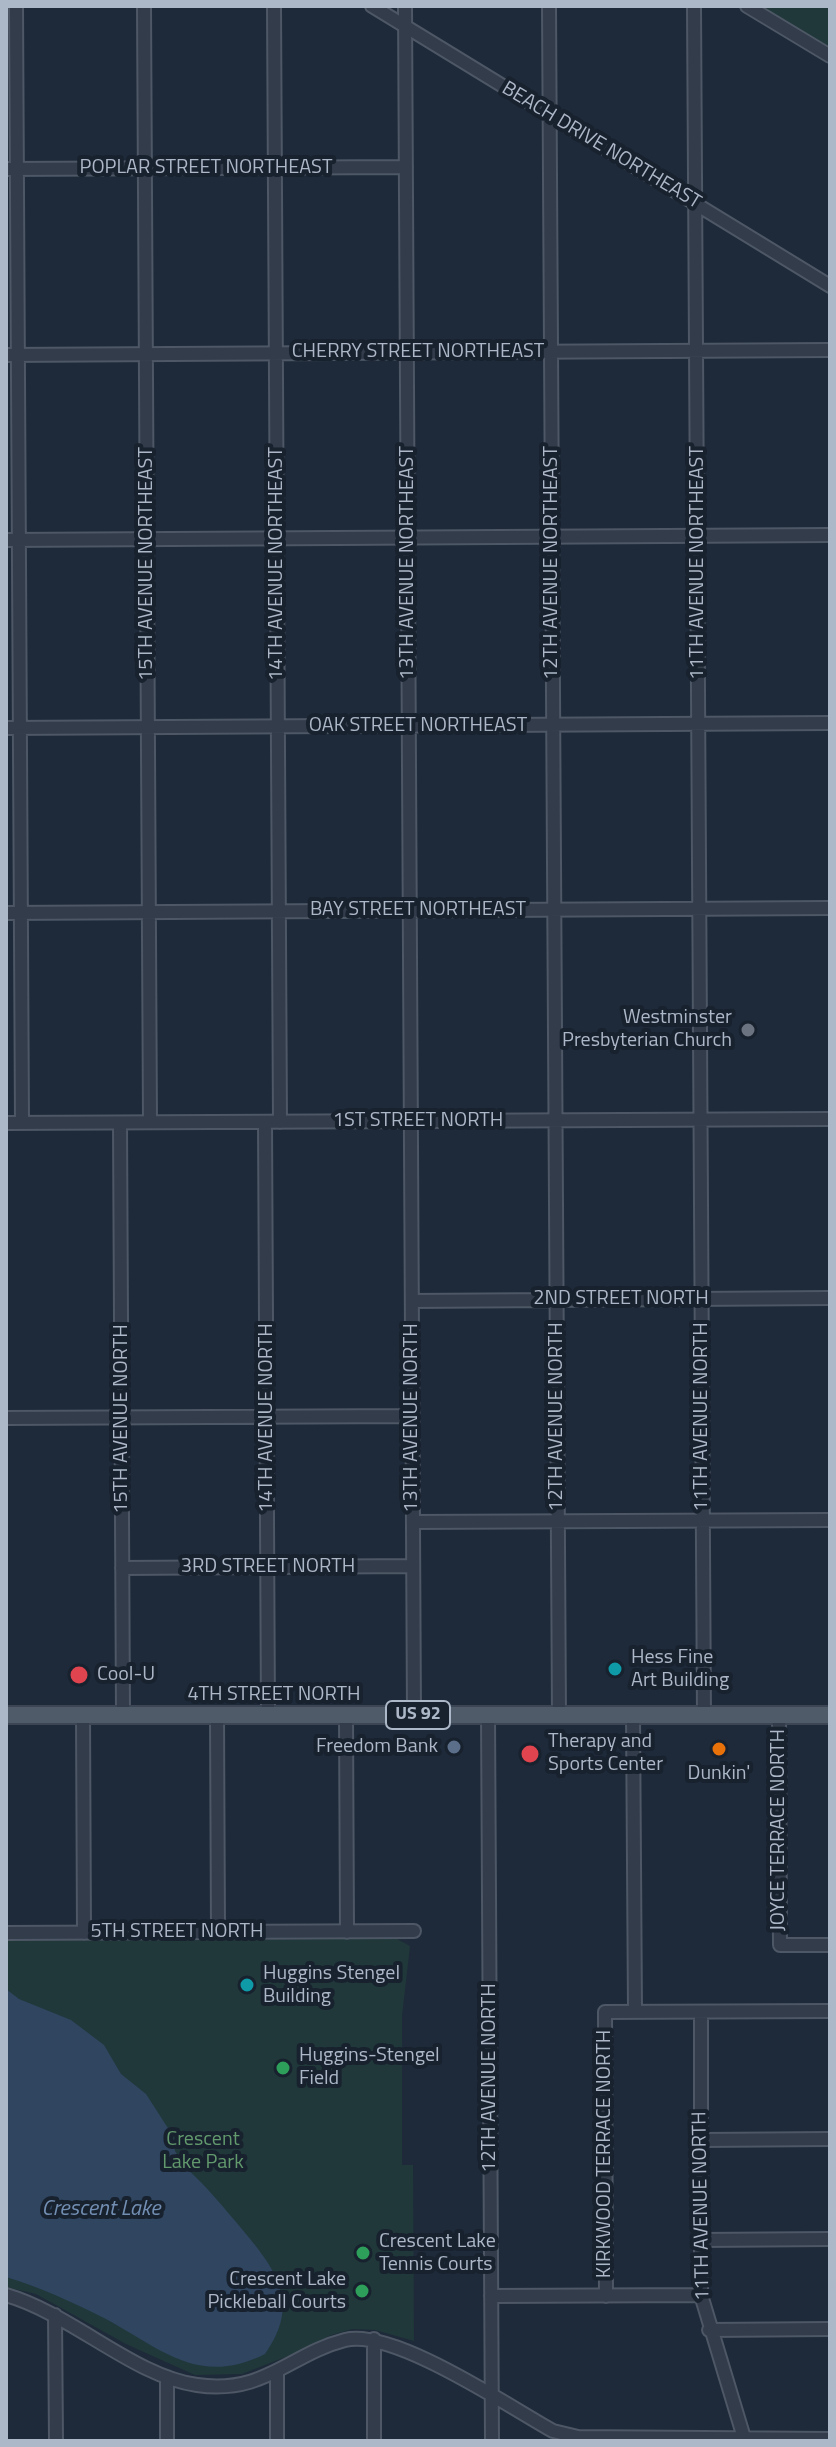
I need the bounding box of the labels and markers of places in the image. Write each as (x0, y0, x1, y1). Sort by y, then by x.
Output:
place label: Westminster Presbyterian Church (562, 1006, 732, 1053)
marker: Westminster Presbyterian Church (739, 1021, 757, 1039)
place label: Hess Fine Art Building (631, 1646, 729, 1693)
marker: Hess Fine Art Building (606, 1660, 624, 1678)
place label: Cool-U (97, 1663, 155, 1687)
marker: Cool-U (68, 1664, 90, 1686)
place label: Therapy and Sports Center (548, 1730, 663, 1777)
place label: Freedom Bank (316, 1735, 438, 1759)
marker: Freedom Bank (445, 1738, 463, 1756)
marker: Dunkin' (710, 1740, 728, 1758)
marker: Therapy and Sports Center (519, 1743, 541, 1765)
place label: Dunkin' (688, 1762, 750, 1786)
place label: Huggins Stengel Building (263, 1962, 400, 2009)
marker: Huggins Stengel Building (238, 1976, 256, 1994)
place label: Huggins-Stengel Field (299, 2044, 440, 2091)
marker: Huggins-Stengel Field (274, 2059, 292, 2077)
place label: Crescent Lake Tennis Courts (379, 2230, 496, 2277)
marker: Crescent Lake Tennis Courts (354, 2244, 372, 2262)
place label: Crescent Lake Pickleball Courts (207, 2268, 346, 2315)
marker: Crescent Lake Pickleball Courts (353, 2282, 371, 2300)

